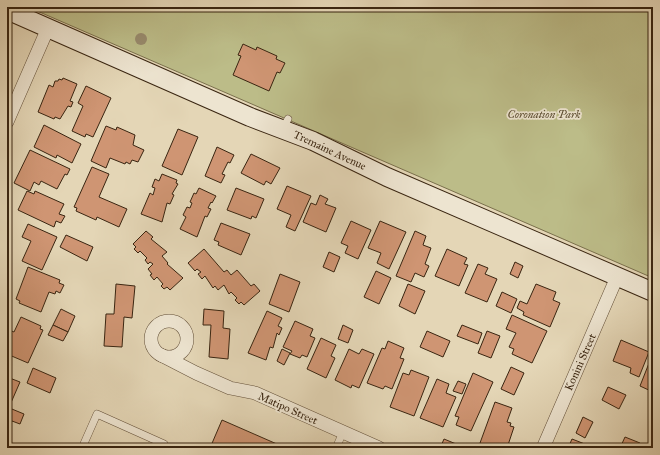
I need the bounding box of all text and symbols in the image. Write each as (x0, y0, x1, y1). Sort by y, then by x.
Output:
park label: Coronation Park (508, 108, 581, 121)
street label: Tremaine Avenue (291, 128, 369, 173)
street label: Konini Street (562, 332, 599, 393)
street label: Matipo Street (256, 390, 320, 427)

